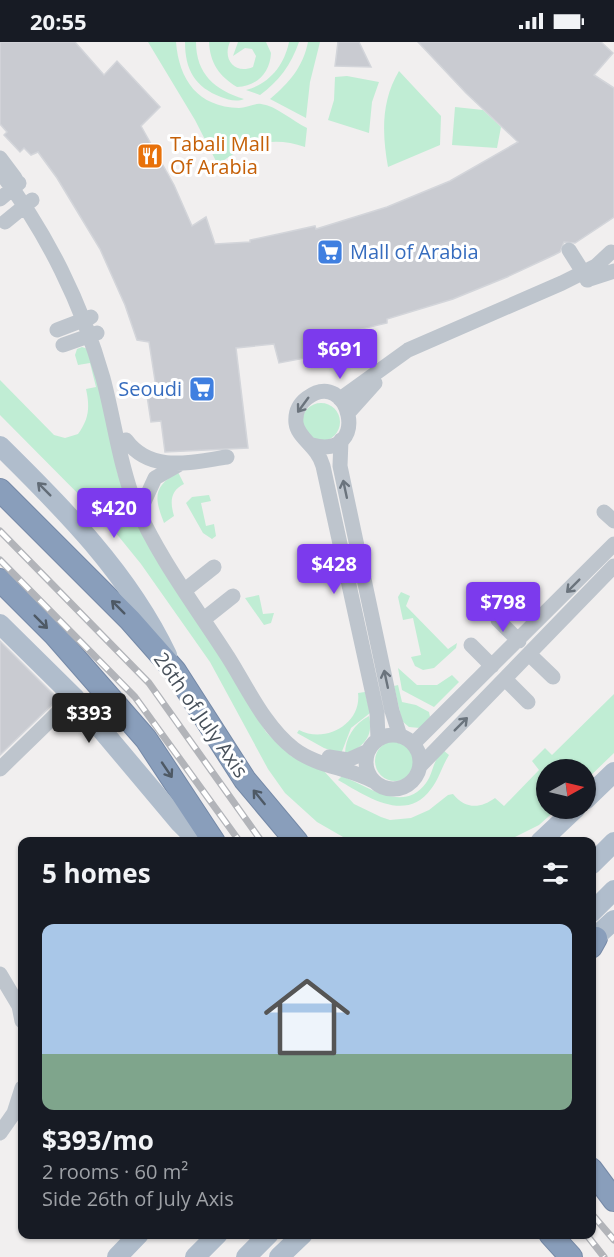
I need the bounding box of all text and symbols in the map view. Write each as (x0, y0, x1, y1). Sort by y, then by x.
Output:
text: 20:55 (30, 6, 87, 36)
place label: Tabali Mall Of Arabia (170, 130, 270, 180)
restaurant icon: Tabali Mall Of Arabia (135, 141, 165, 171)
supermarket icon: Mall of Arabia (315, 237, 345, 267)
place label: Mall of Arabia (350, 238, 479, 265)
pin: $691 (304, 329, 376, 380)
text: $691 (317, 335, 363, 362)
supermarket icon: Seoudi (187, 374, 217, 404)
place label: Seoudi (118, 375, 182, 402)
one-way arrow (297, 397, 309, 413)
one-way arrow (339, 479, 350, 499)
one-way arrow (36, 481, 51, 496)
pin: $420 (78, 488, 150, 539)
text: $420 (91, 494, 137, 521)
pin: $428 (298, 544, 370, 595)
text: $428 (311, 550, 357, 577)
one-way arrow (566, 578, 580, 593)
pin: $798 (467, 582, 539, 633)
text: $798 (480, 588, 526, 615)
one-way arrow (110, 600, 125, 615)
one-way arrow (34, 614, 49, 629)
street label: 26th of July Axis (148, 647, 255, 783)
one-way arrow (379, 670, 391, 689)
pin: $393 (53, 693, 125, 744)
text: $393 (66, 699, 112, 726)
one-way arrow (454, 717, 469, 732)
north arrow (536, 759, 596, 819)
map controls (536, 759, 596, 819)
one-way arrow (160, 762, 173, 779)
one-way arrow (252, 789, 265, 805)
text: 5 homes (42, 855, 151, 891)
icon: filters (539, 857, 572, 890)
icon: home (253, 963, 361, 1071)
text: $393/mo (42, 1122, 154, 1158)
text: 2 rooms · 60 m² (42, 1158, 188, 1185)
text: Side 26th of July Axis (42, 1185, 234, 1212)

